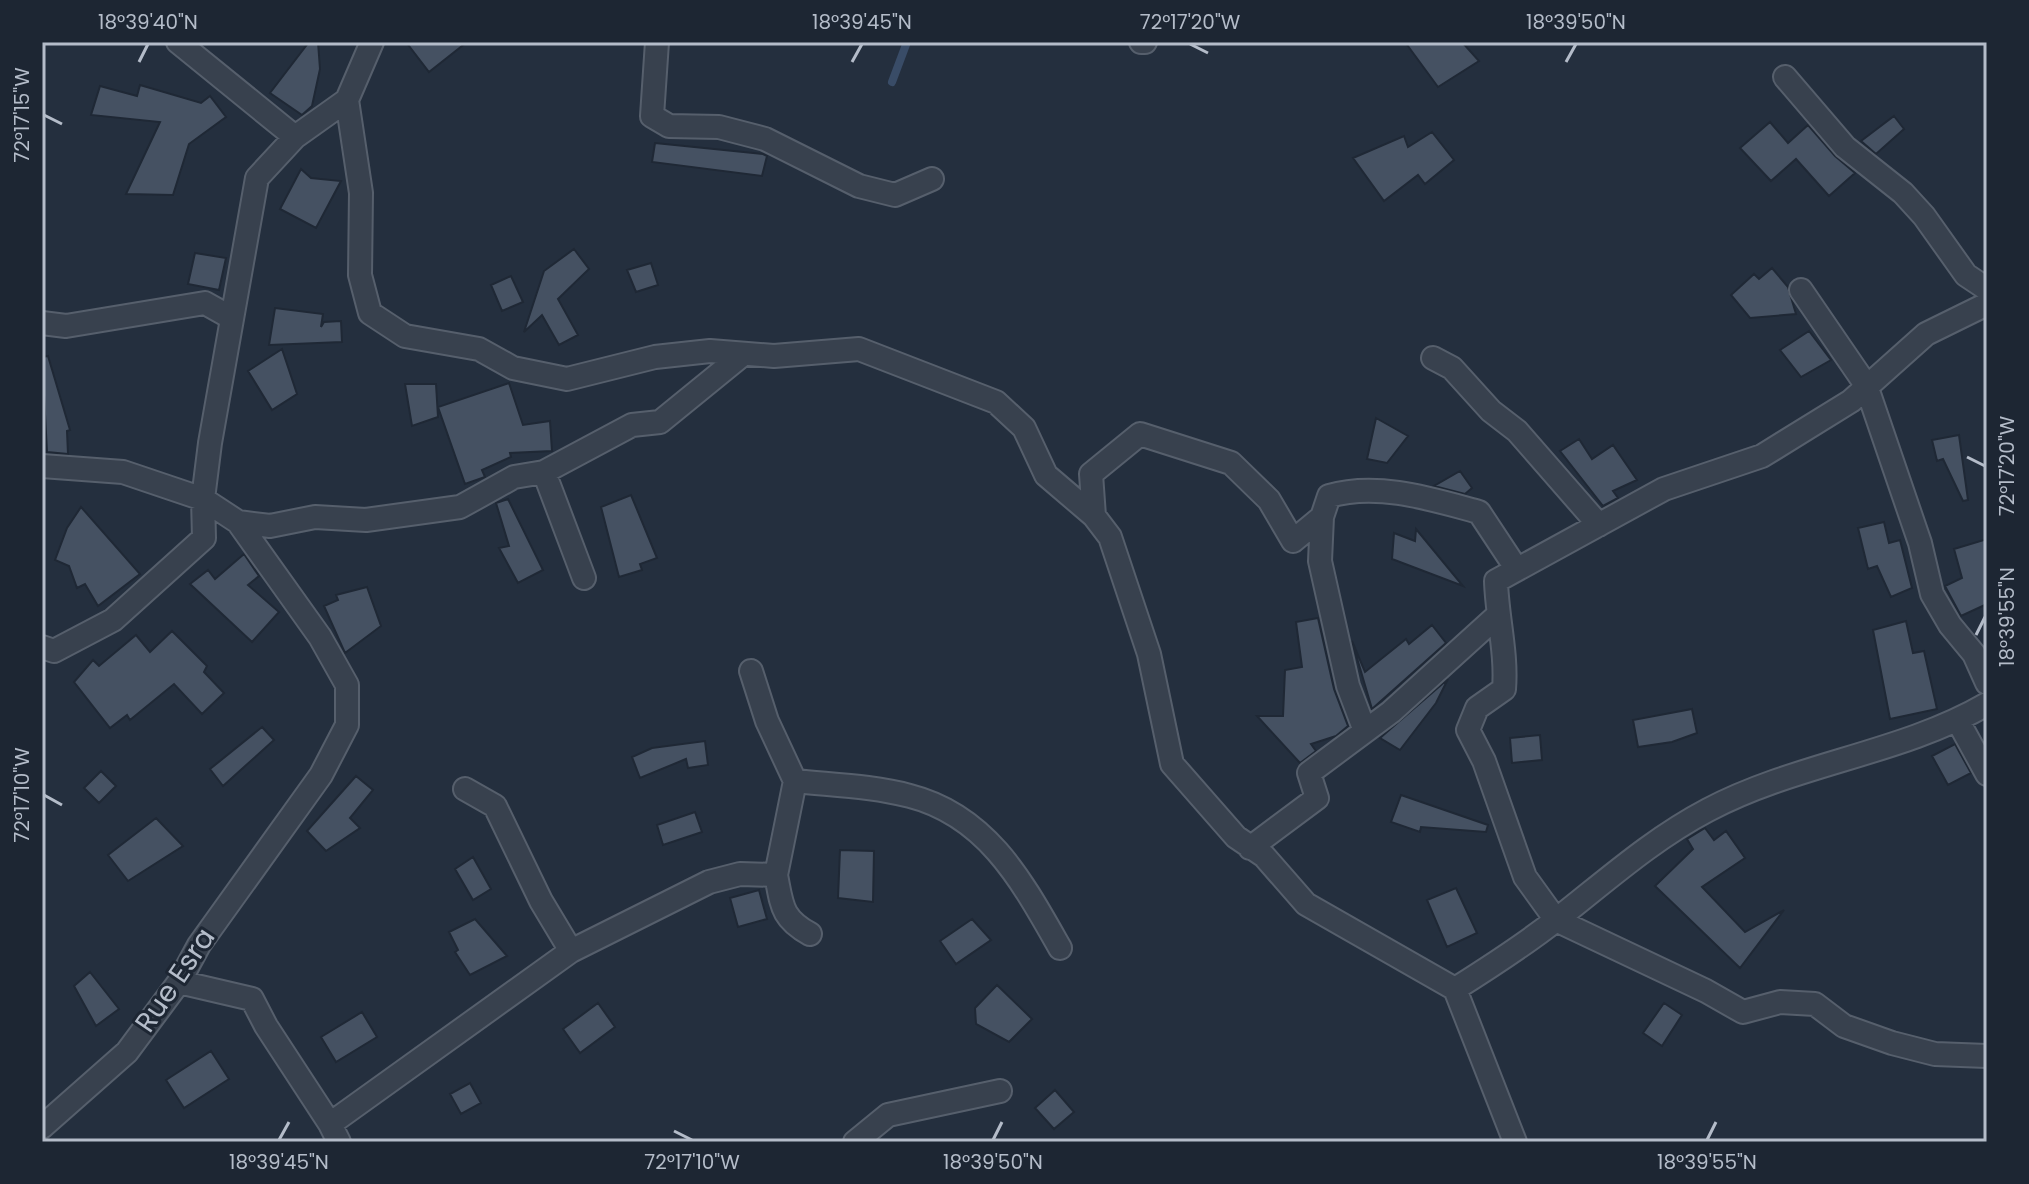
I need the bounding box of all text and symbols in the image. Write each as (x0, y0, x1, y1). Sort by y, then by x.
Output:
text: 18°39'40"N (98, 8, 198, 36)
text: 18°39'45"N (812, 8, 912, 36)
text: 72°17'20"W (1140, 8, 1241, 36)
text: 18°39'50"N (1526, 8, 1626, 36)
text: 72°17'15"W (8, 67, 36, 163)
text: 72°17'20"W (1993, 415, 2021, 516)
text: 18°39'55"N (1993, 567, 2021, 667)
text: 72°17'10"W (8, 747, 36, 843)
street label: Rue Esra (126, 920, 224, 1040)
text: 18°39'45"N (229, 1148, 329, 1176)
text: 72°17'10"W (644, 1148, 740, 1176)
text: 18°39'50"N (943, 1148, 1043, 1176)
text: 18°39'55"N (1657, 1148, 1757, 1176)

